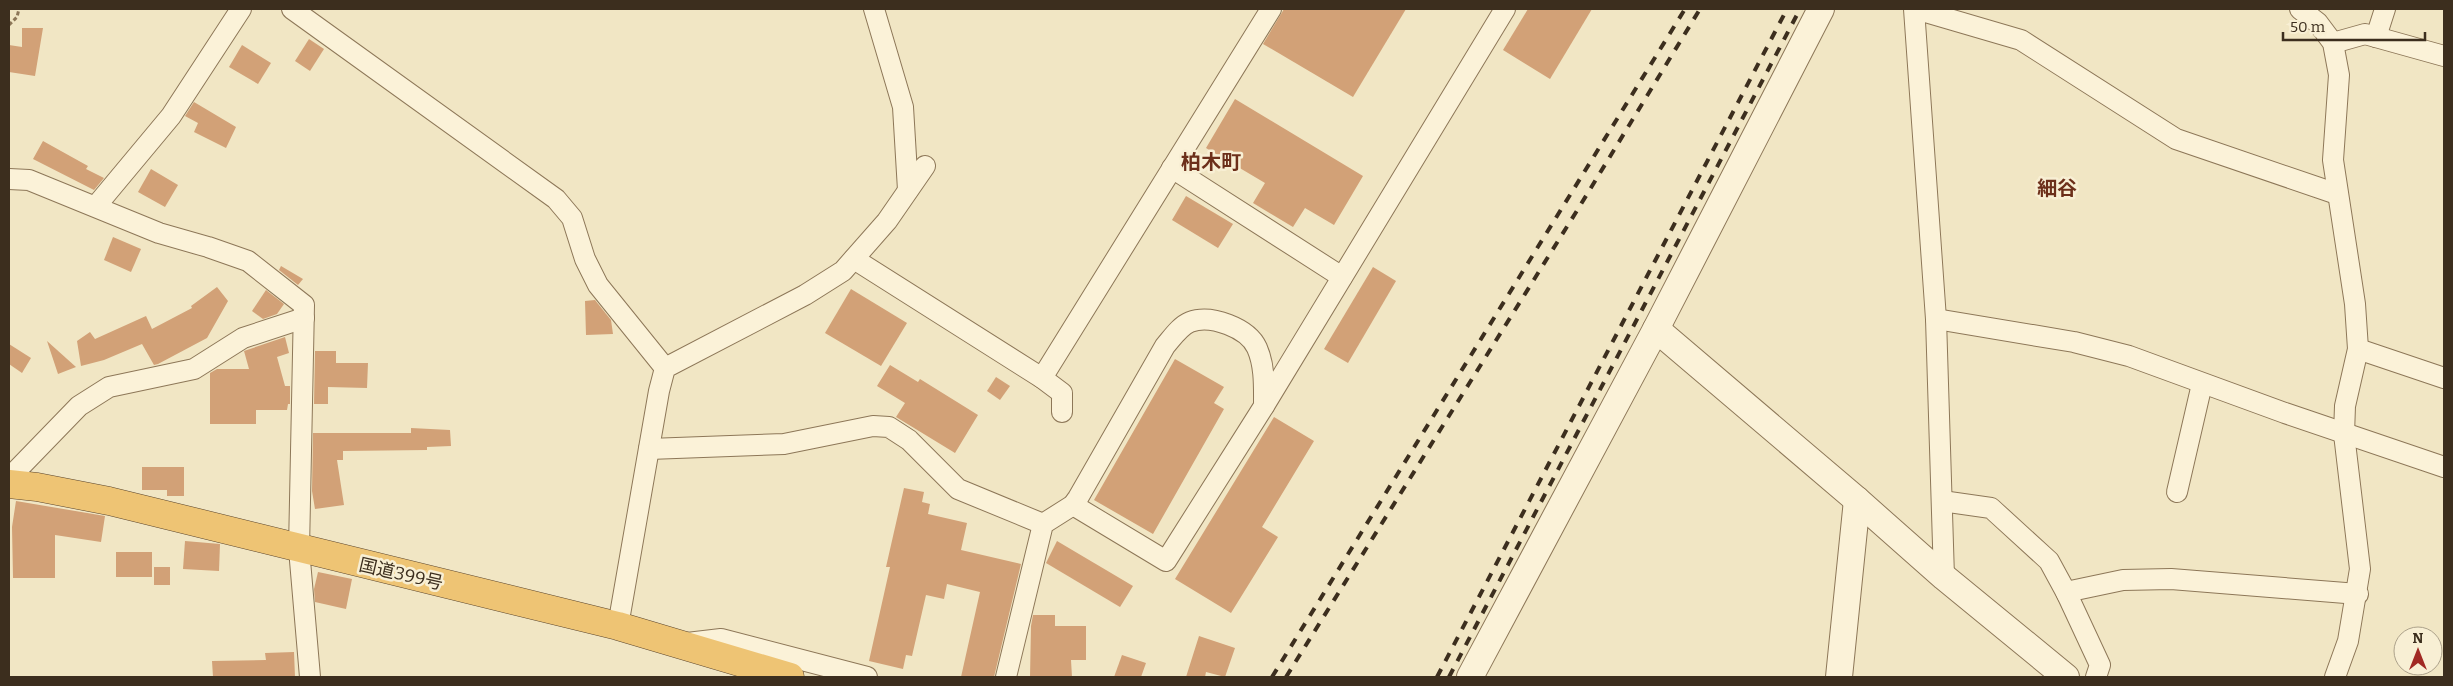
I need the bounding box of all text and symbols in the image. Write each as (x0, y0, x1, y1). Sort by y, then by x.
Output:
scale bar (2283, 10, 2426, 42)
text: 50 m (2290, 18, 2326, 36)
district label: 柏木町 (1181, 150, 1241, 174)
district label: 細谷 (2037, 176, 2077, 200)
street label: 国道399号 (357, 554, 445, 594)
north arrow (2393, 626, 2443, 676)
text: N (2413, 630, 2424, 647)

